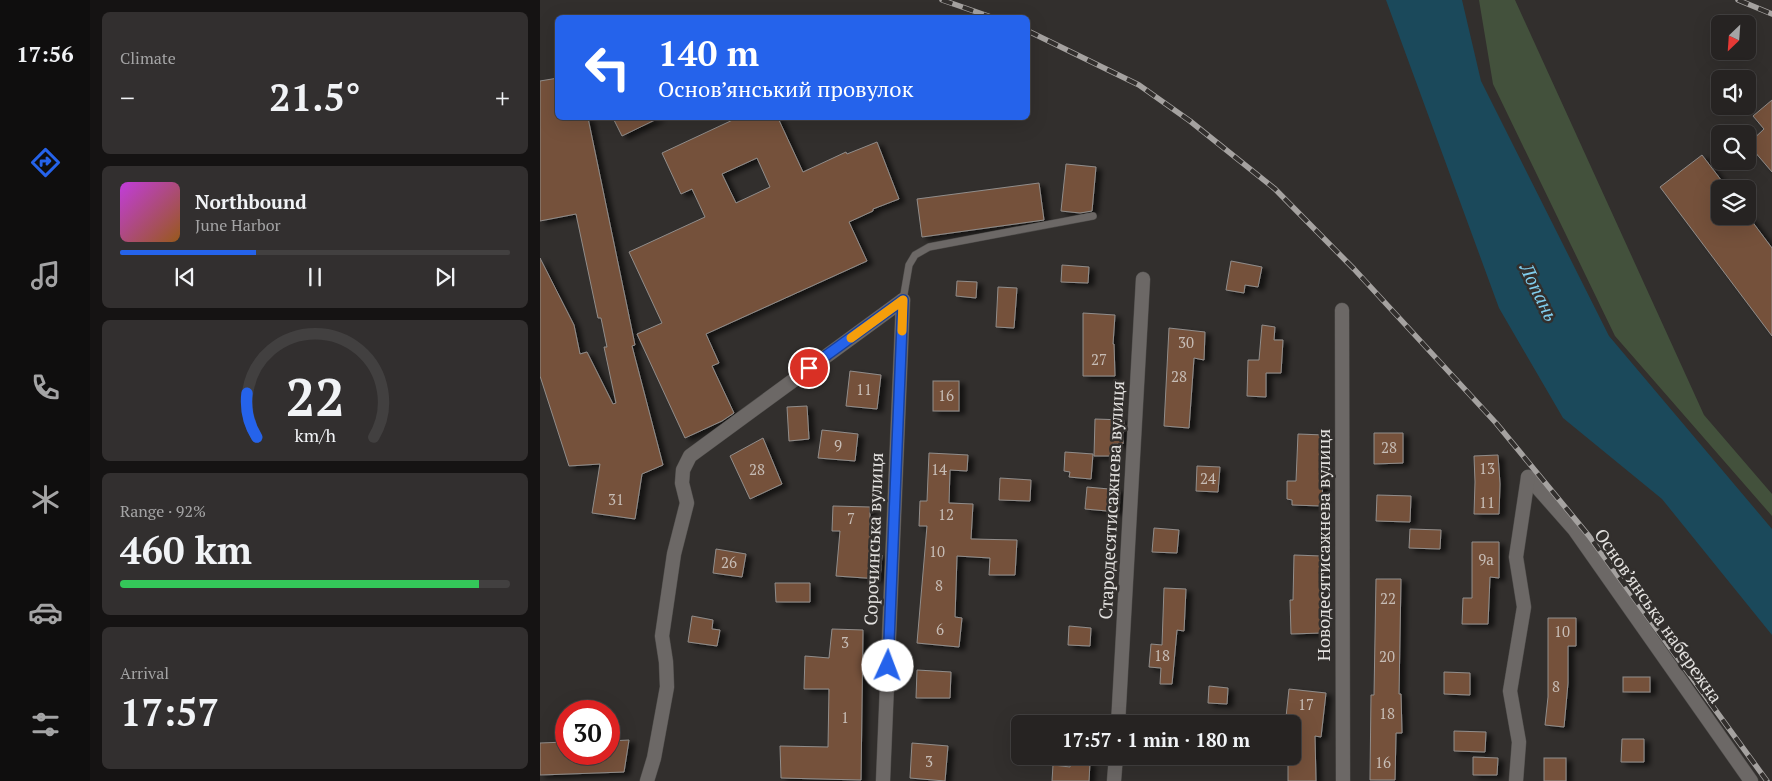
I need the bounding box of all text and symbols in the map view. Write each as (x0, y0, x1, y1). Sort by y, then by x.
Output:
north arrow (1711, 15, 1756, 60)
map controls (1711, 15, 1756, 225)
text: 140 m (658, 30, 759, 76)
icon: left (575, 35, 640, 100)
text: 17:56 (16, 39, 74, 68)
text: Climate (120, 47, 176, 69)
button: sound (1711, 70, 1756, 115)
text: 21.5° (269, 72, 361, 122)
text: Основ’янський провулок (658, 74, 913, 103)
text: − (120, 79, 135, 116)
text: + (495, 79, 510, 116)
button: search (1711, 125, 1756, 170)
icon: directions (28, 145, 63, 180)
button: layers (1711, 180, 1756, 225)
text: Northbound (195, 189, 307, 214)
text: June Harbor (195, 214, 281, 236)
icon: music (28, 258, 63, 293)
water label: Лопань (1514, 258, 1564, 325)
icon: previous (171, 263, 199, 291)
icon: pause (301, 263, 329, 291)
icon: next (431, 263, 459, 291)
house number: 30 (1178, 332, 1194, 352)
pin (788, 347, 830, 389)
house number: 27 (1091, 349, 1107, 369)
icon: arrive (795, 354, 823, 382)
text: 22 (286, 362, 344, 431)
house number: 28 (1171, 366, 1187, 386)
icon: phone (28, 370, 63, 405)
house number: 11 (856, 379, 872, 399)
street label: Стародесятисажнева вулиця (1093, 380, 1129, 620)
house number: 16 (938, 385, 954, 405)
text: km/h (294, 423, 336, 447)
street label: Новодесятисажнева вулиця (1311, 429, 1335, 661)
house number: 9 (834, 435, 842, 455)
house number: 28 (1381, 437, 1397, 457)
street label: Сорочинська вулиця (858, 452, 888, 626)
house number: 13 (1479, 458, 1495, 478)
house number: 28 (749, 459, 765, 479)
house number: 14 (931, 459, 947, 479)
house number: 24 (1200, 468, 1216, 488)
icon: climate (28, 482, 63, 517)
house number: 31 (608, 489, 624, 509)
house number: 11 (1479, 492, 1495, 512)
text: Range · 92% (120, 500, 206, 522)
house number: 12 (938, 504, 954, 524)
house number: 7 (847, 508, 855, 528)
street label: Основ’янська набережна (1589, 523, 1728, 708)
text: 460 km (120, 525, 252, 575)
house number: 10 (929, 541, 945, 561)
house number: 9а (1478, 549, 1494, 569)
house number: 26 (721, 552, 737, 572)
house number: 8 (935, 575, 943, 595)
house number: 22 (1380, 588, 1396, 608)
icon: car (28, 595, 63, 630)
house number: 6 (936, 619, 944, 639)
house number: 10 (1554, 621, 1570, 641)
house number: 3 (841, 632, 849, 652)
position arrow (861, 639, 913, 691)
house number: 18 (1154, 645, 1170, 665)
house number: 20 (1379, 646, 1395, 666)
text: Arrival (120, 662, 169, 684)
house number: 8 (1552, 676, 1560, 696)
text: 17:57 (120, 687, 219, 737)
house number: 17 (1298, 694, 1314, 714)
speed limit sign: 30 (555, 700, 620, 765)
house number: 18 (1379, 703, 1395, 723)
icon: filters (28, 707, 63, 742)
house number: 1 (841, 707, 849, 727)
text: 17:57 · 1 min · 180 m (1062, 727, 1250, 752)
house number: 3 (925, 751, 933, 771)
house number: 16 (1375, 752, 1391, 772)

